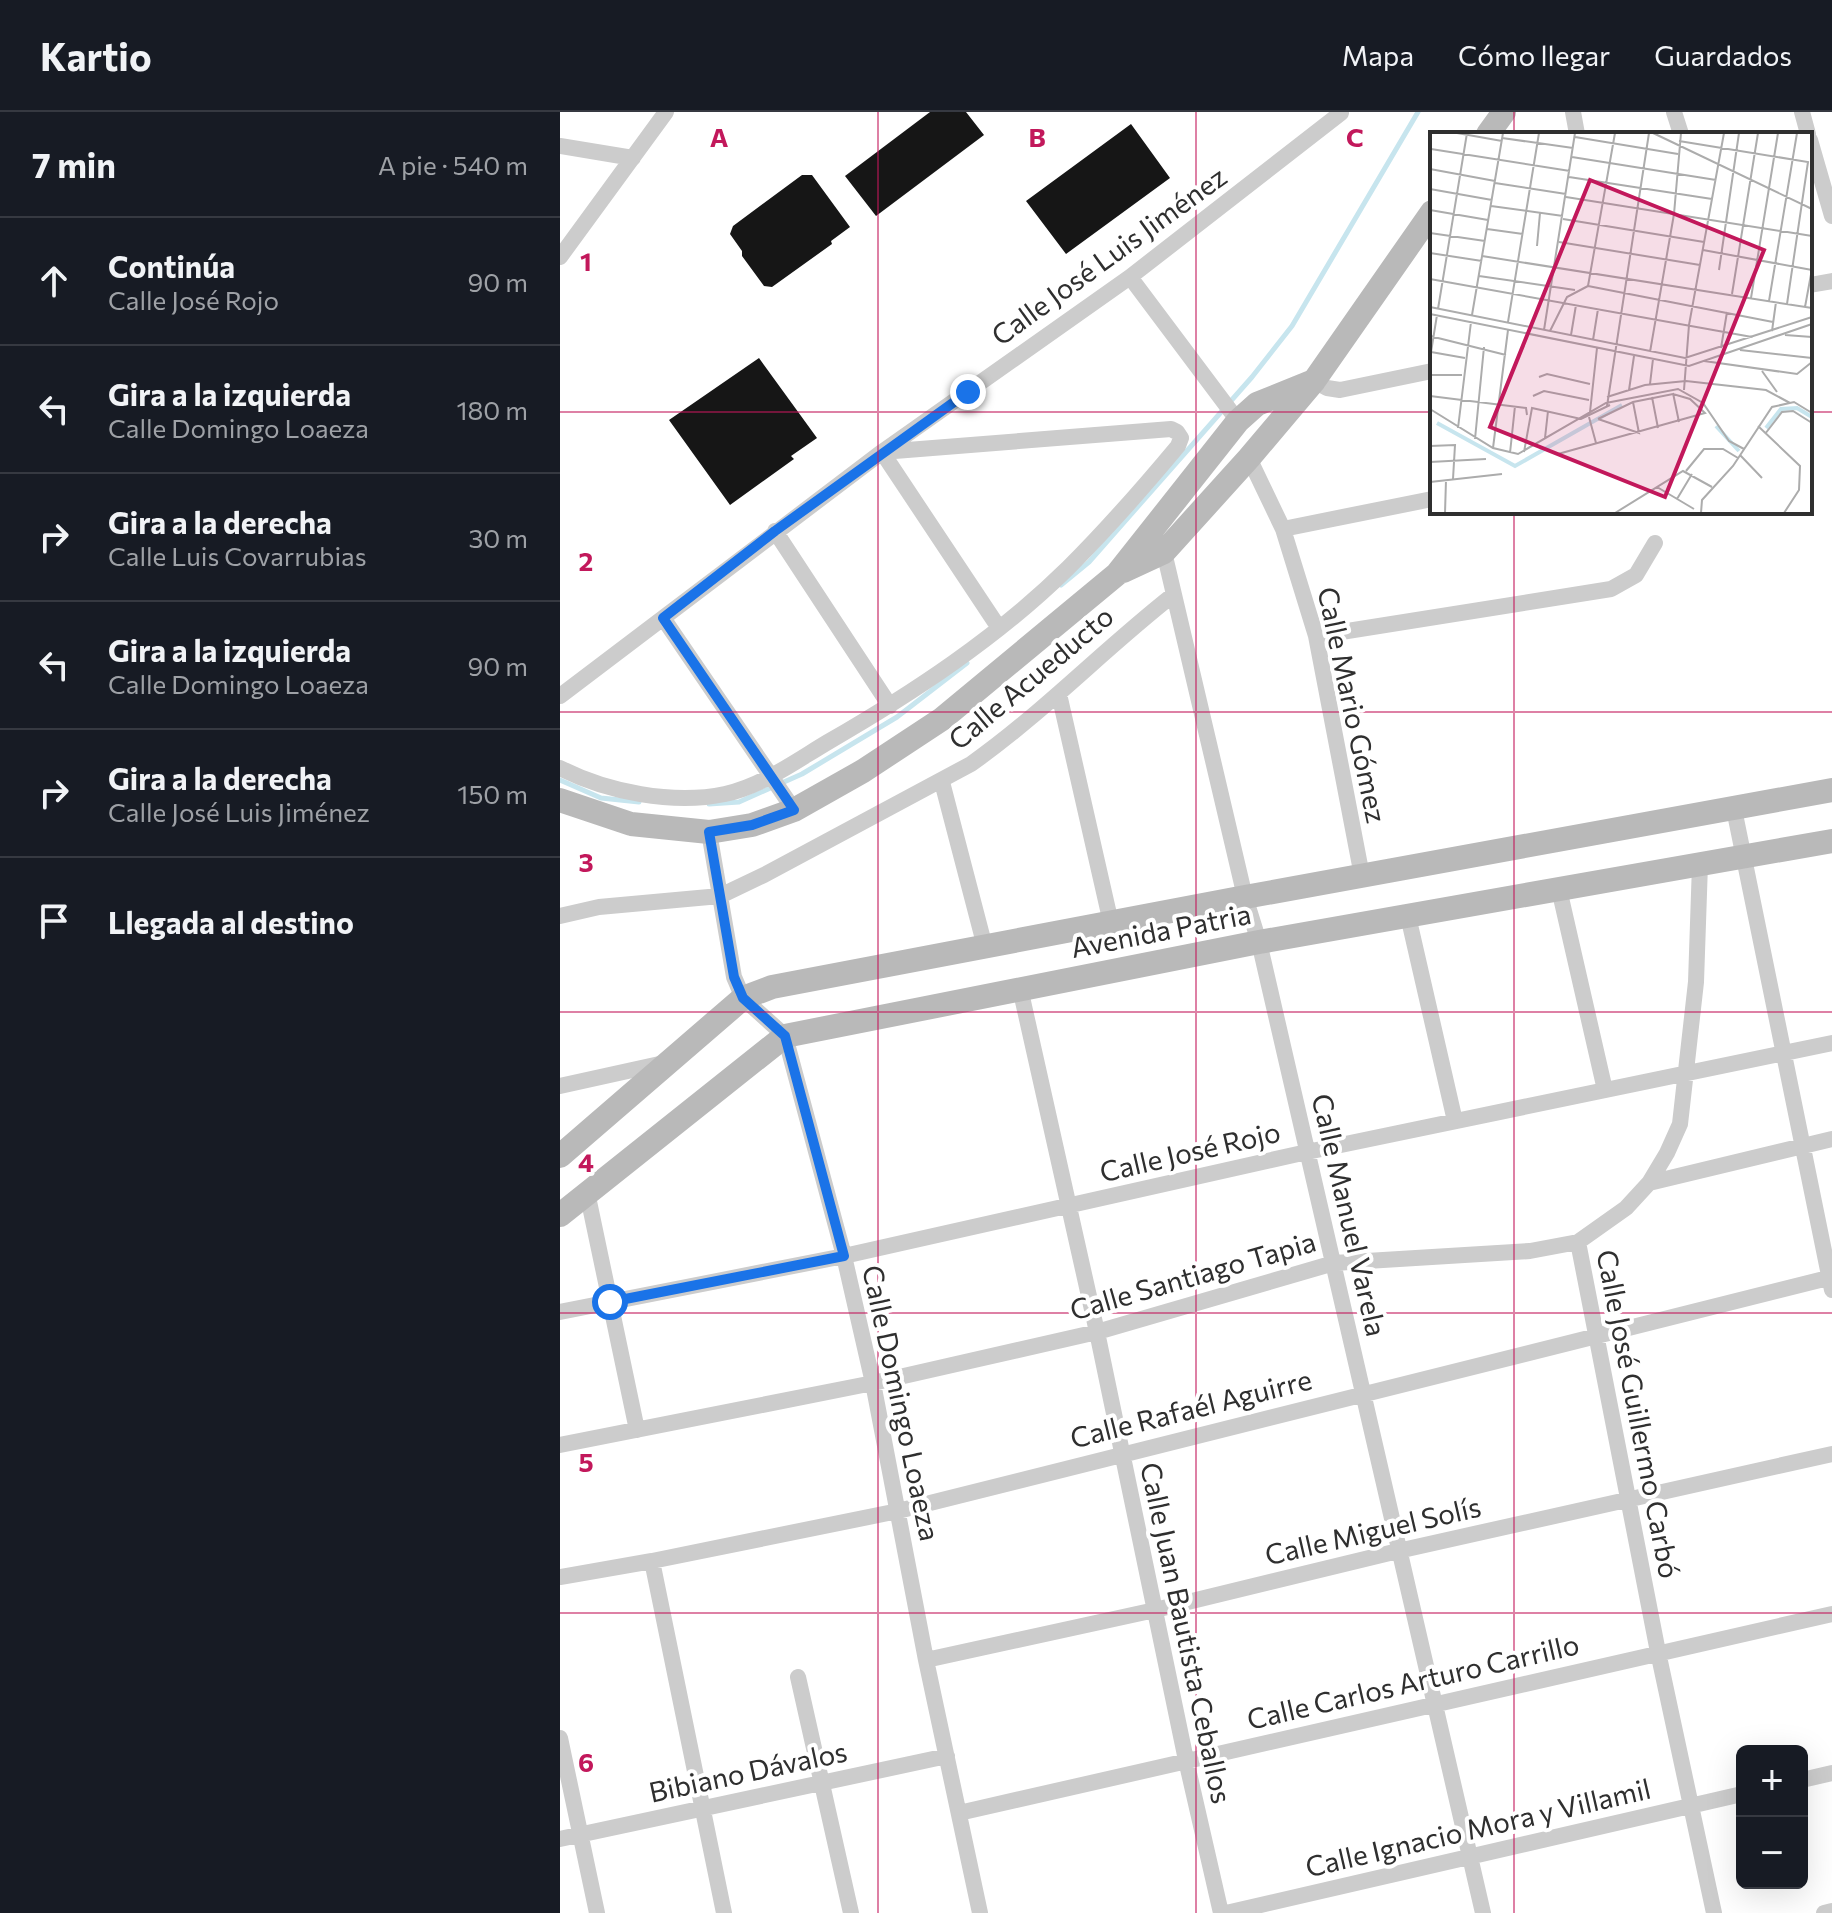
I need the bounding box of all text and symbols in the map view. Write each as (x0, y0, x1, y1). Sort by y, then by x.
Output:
text: Kartio (40, 32, 152, 79)
text: Mapa (1342, 38, 1414, 72)
text: Cómo llegar (1458, 38, 1610, 72)
text: Guardados (1654, 38, 1792, 72)
text: A (710, 121, 729, 152)
text: B (1028, 121, 1046, 152)
text: C (1346, 121, 1364, 152)
inset map (1430, 132, 1812, 514)
text: 7 min (32, 143, 116, 185)
text: A pie · 540 m (378, 149, 528, 180)
street label: Calle José Luis Jiménez (984, 159, 1232, 352)
text: 1 (580, 245, 592, 276)
text: Continúa (108, 247, 235, 284)
icon: ahead (32, 259, 76, 303)
text: 90 m (468, 266, 528, 297)
text: Calle José Rojo (108, 284, 279, 315)
route end (950, 374, 986, 410)
text: Gira a la izquierda (108, 375, 351, 412)
icon: left (32, 387, 76, 431)
text: 180 m (456, 394, 528, 425)
text: Calle Domingo Loaeza (108, 412, 369, 443)
text: Gira a la derecha (108, 503, 332, 540)
icon: right (32, 515, 76, 559)
text: 30 m (469, 522, 528, 553)
text: Calle Luis Covarrubias (108, 540, 367, 571)
text: 2 (579, 545, 593, 576)
street label: Calle Mario Gómez (1311, 584, 1395, 826)
street label: Calle Acueducto (941, 598, 1120, 756)
text: Gira a la izquierda (108, 631, 351, 668)
icon: left (32, 643, 76, 687)
text: 90 m (468, 650, 528, 681)
text: Calle Domingo Loaeza (108, 668, 369, 699)
text: Gira a la derecha (108, 759, 332, 796)
icon: right (32, 771, 76, 815)
text: 150 m (457, 778, 528, 809)
text: Calle José Luis Jiménez (108, 796, 370, 827)
text: 3 (578, 846, 594, 877)
street label: Avenida Patria (1068, 896, 1254, 964)
icon: arrive (32, 899, 76, 943)
text: Llegada al destino (108, 903, 354, 940)
street label: Calle Manuel Varela (1306, 1090, 1394, 1339)
street label: Calle José Rojo (1096, 1114, 1283, 1188)
text: 4 (578, 1146, 594, 1177)
street label: Calle Santiago Tapia (1066, 1224, 1320, 1326)
street label: Calle José Guillermo Carbó (1590, 1247, 1688, 1581)
street label: Calle Domingo Loaeza (856, 1262, 948, 1544)
route start (592, 1284, 628, 1320)
street label: Calle Rafaél Aguirre (1067, 1362, 1315, 1454)
text: 5 (578, 1446, 594, 1477)
street label: Calle Juan Bautista Ceballos (1134, 1459, 1240, 1806)
street label: Calle Miguel Solís (1262, 1489, 1484, 1571)
street label: Calle Carlos Arturo Carrillo (1243, 1626, 1582, 1736)
street label: Bibiano Dávalos (646, 1733, 850, 1809)
map controls (1736, 1745, 1808, 1889)
button: + (1736, 1745, 1808, 1817)
text: 6 (578, 1746, 594, 1777)
street label: Calle Ignacio Mora y Villamil (1302, 1771, 1654, 1883)
button: − (1736, 1817, 1808, 1889)

